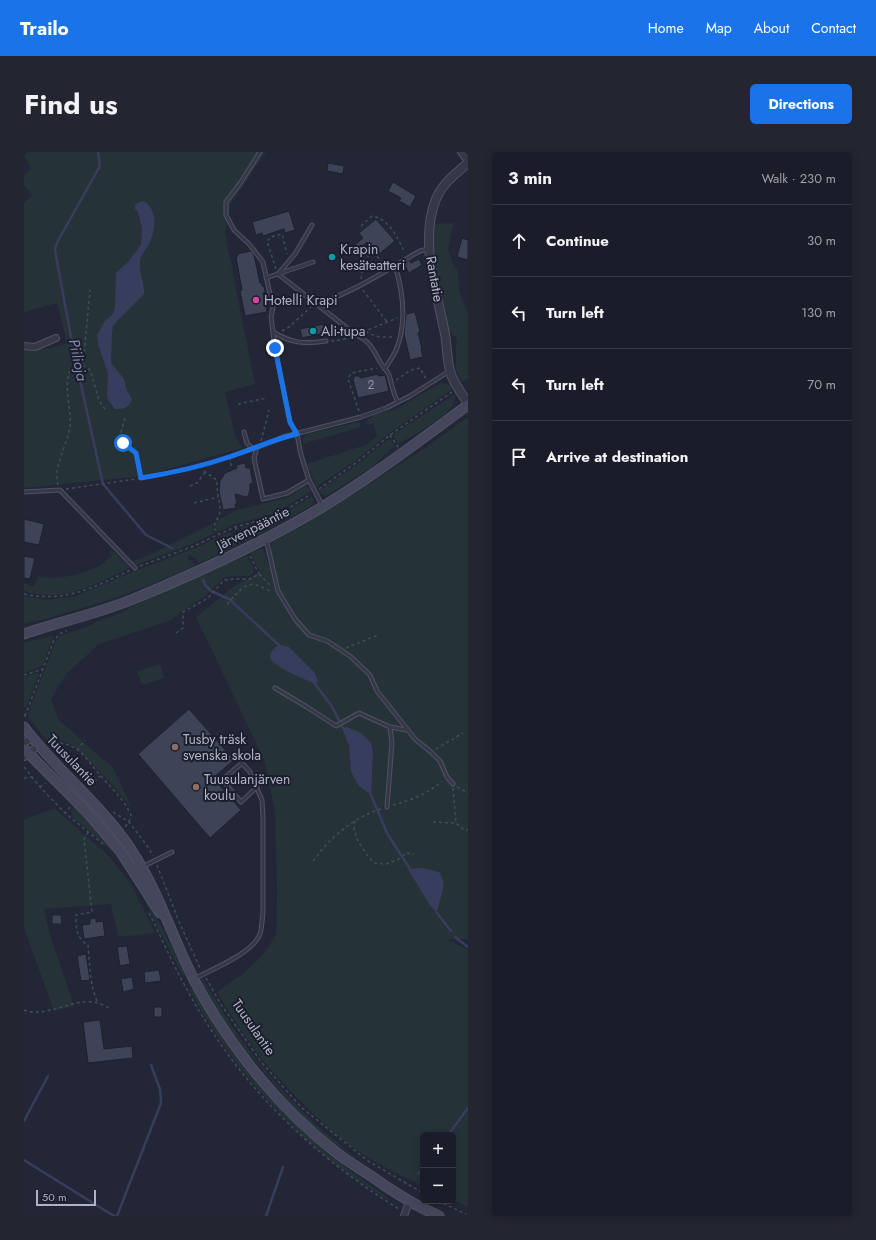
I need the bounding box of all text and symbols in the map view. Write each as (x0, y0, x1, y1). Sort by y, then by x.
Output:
text: Trailo (20, 15, 69, 42)
text: Home (648, 18, 684, 38)
text: Map (706, 18, 732, 38)
text: About (754, 18, 789, 38)
text: Contact (811, 18, 856, 38)
text: Find us (24, 84, 118, 125)
button: Directions (750, 84, 852, 124)
text: 3 min (508, 166, 552, 190)
text: Walk · 230 m (761, 169, 836, 188)
icon: ahead (508, 230, 530, 252)
text: Continue (546, 230, 609, 252)
text: 30 m (807, 231, 836, 250)
place label: Krapin kesäteatteri (340, 239, 405, 275)
marker: Krapin kesäteatteri (327, 252, 337, 262)
street label: Rantatie (421, 254, 449, 304)
place label: Hotelli Krapi (264, 290, 338, 310)
marker: Hotelli Krapi (251, 295, 261, 305)
icon: left (508, 302, 530, 324)
text: Turn left (546, 302, 604, 324)
text: 130 m (801, 303, 836, 322)
place label: Ali-tupa (321, 321, 365, 341)
marker: Ali-tupa (308, 326, 318, 336)
water label: Piilioja (63, 337, 93, 384)
route end (266, 339, 284, 357)
icon: left (508, 374, 530, 396)
text: Turn left (546, 374, 604, 396)
text: 70 m (807, 375, 836, 394)
house number: 2 (368, 376, 375, 394)
route start (114, 434, 132, 452)
icon: arrive (508, 446, 530, 468)
text: Arrive at destination (546, 446, 688, 468)
street label: Järvenpääntie (211, 501, 293, 556)
place label: Tusby träsk svenska skola (183, 729, 261, 765)
street label: Tuusulantie (42, 730, 102, 790)
marker: Tusby träsk svenska skola (170, 742, 180, 752)
place label: Tuusulanjärven koulu (204, 769, 290, 805)
marker: Tuusulanjärven koulu (191, 782, 201, 792)
street label: Tuusulantie (227, 995, 281, 1059)
map controls (420, 1132, 456, 1204)
button: + (420, 1132, 456, 1168)
button: − (420, 1168, 456, 1204)
scale bar (36, 1188, 96, 1207)
text: 50 m (42, 1189, 67, 1205)

